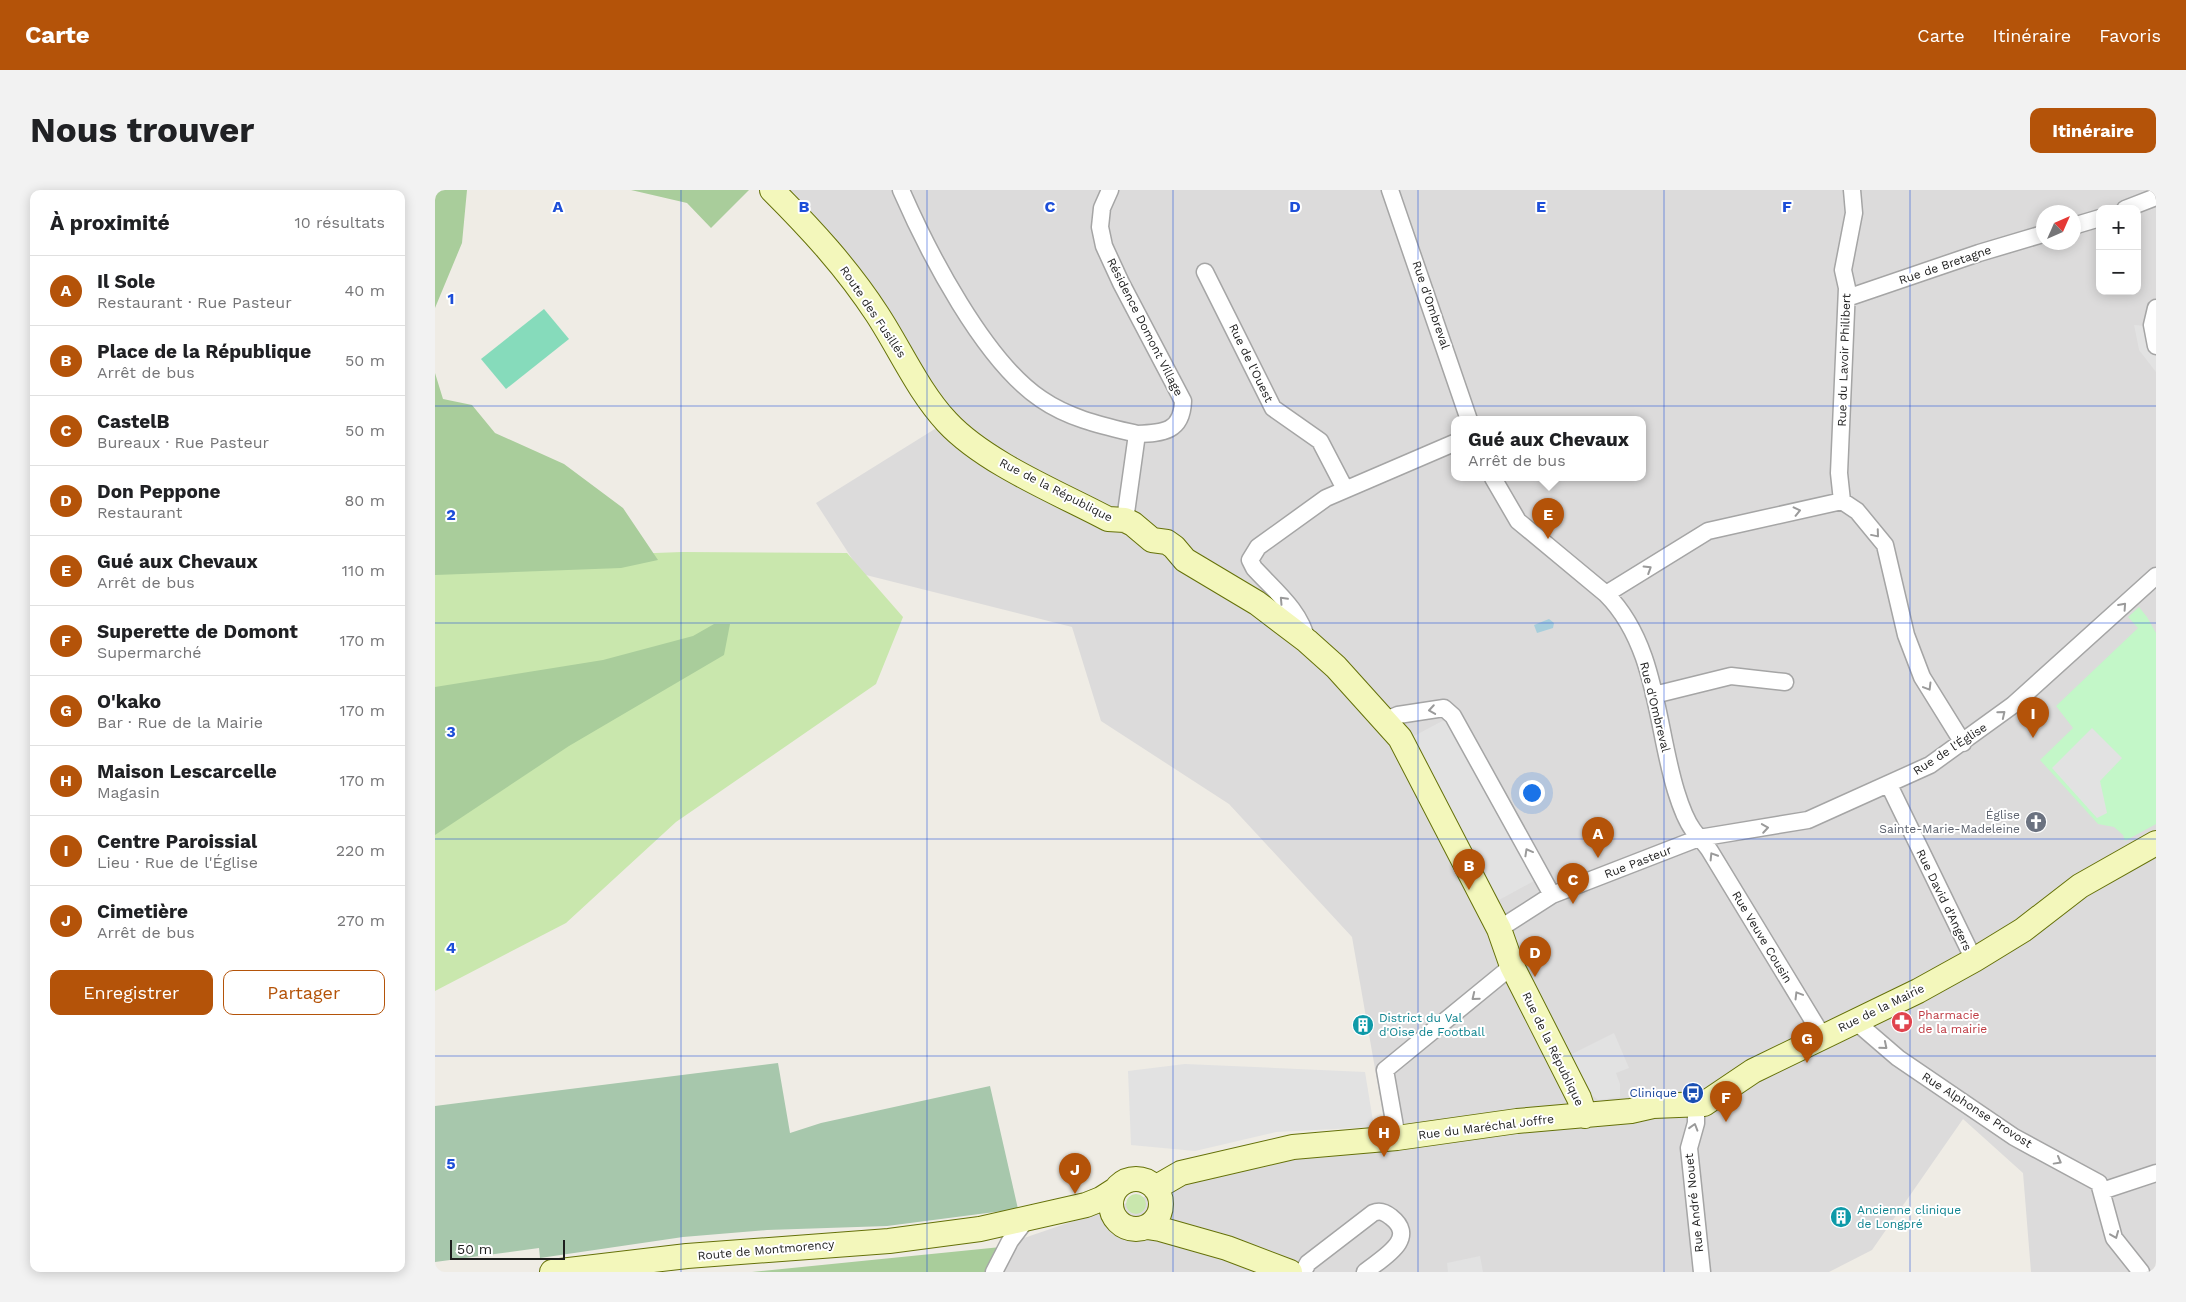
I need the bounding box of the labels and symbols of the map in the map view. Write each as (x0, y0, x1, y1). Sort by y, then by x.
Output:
text: A (553, 197, 564, 216)
text: B (799, 197, 810, 216)
text: C (1045, 197, 1056, 216)
text: D (1289, 197, 1301, 216)
text: E (1536, 197, 1546, 216)
text: F (1782, 197, 1792, 216)
north arrow (2036, 205, 2081, 250)
street label: Rue de Bretagne (1897, 243, 1993, 287)
street label: Résidence Domont Village (1104, 256, 1186, 398)
street label: Rue d'Ombreval (1409, 259, 1453, 351)
street label: Route des Fusillés (837, 263, 909, 361)
text: 1 (448, 289, 454, 308)
street label: Rue du Lavoir Philibert (1835, 293, 1853, 427)
street label: Rue de l'Ouest (1226, 321, 1276, 405)
street label: Rue de la République (997, 455, 1115, 525)
pin: E (1532, 498, 1564, 539)
text: 2 (446, 505, 456, 524)
one-way arrow (1793, 506, 1802, 517)
one-way arrow (1871, 529, 1880, 538)
one-way arrow (1642, 565, 1651, 575)
one-way arrow (1280, 596, 1289, 605)
one-way arrow (2118, 603, 2127, 612)
street label: Rue d'Ombreval (1637, 660, 1673, 754)
one-way arrow (1921, 681, 1931, 690)
pin: I (2017, 697, 2049, 738)
one-way arrow (1428, 704, 1436, 714)
one-way arrow (1996, 711, 2005, 719)
street label: Rue de l'Église (1910, 720, 1990, 778)
text: 3 (446, 722, 456, 741)
your location (1519, 780, 1545, 806)
place label: Église Sainte-Marie-Madeleine (1879, 808, 2020, 836)
church icon: Église Sainte-Marie-Madeleine (2024, 810, 2048, 834)
pin: A (1582, 817, 1614, 858)
one-way arrow (1760, 823, 1769, 833)
street label: Rue Pasteur (1602, 843, 1674, 881)
street label: Rue David d'Angers (1913, 847, 1975, 953)
one-way arrow (1524, 848, 1534, 857)
pin: B (1453, 849, 1485, 890)
one-way arrow (1710, 853, 1720, 862)
pin: C (1557, 863, 1589, 904)
street label: Rue Veuve Cousin (1729, 889, 1795, 985)
pin: D (1519, 936, 1551, 977)
text: 4 (446, 938, 456, 957)
street label: Rue de la Mairie (1836, 981, 1926, 1035)
street label: Rue de la République (1519, 990, 1587, 1108)
one-way arrow (1471, 991, 1480, 1000)
one-way arrow (1795, 991, 1804, 1000)
place label: Pharmacie de la mairie (1918, 1008, 1987, 1036)
pharmacy icon: Pharmacie de la mairie (1890, 1010, 1914, 1034)
place label: District du Val d'Oise de Football (1379, 1011, 1485, 1039)
building icon: District du Val d'Oise de Football (1351, 1013, 1375, 1037)
pin: G (1791, 1022, 1823, 1063)
one-way arrow (1878, 1040, 1887, 1049)
street label: Rue Alphonse Provost (1919, 1069, 2035, 1151)
bus stop icon: Clinique (1681, 1081, 1705, 1105)
pin: F (1710, 1081, 1742, 1122)
place label: Clinique (1629, 1086, 1677, 1100)
street label: Rue du Maréchal Joffre (1417, 1112, 1555, 1142)
pin: H (1368, 1116, 1400, 1157)
one-way arrow (1688, 1123, 1698, 1131)
pin: J (1059, 1153, 1091, 1194)
street label: Rue André Nouet (1682, 1153, 1706, 1253)
text: 5 (446, 1154, 456, 1173)
one-way arrow (2052, 1154, 2061, 1164)
place label: Ancienne clinique de Longpré (1857, 1203, 1961, 1231)
building icon: Ancienne clinique de Longpré (1829, 1205, 1853, 1229)
one-way arrow (2108, 1230, 2119, 1239)
scale bar (450, 1237, 565, 1260)
street label: Route de Montmorency (697, 1237, 836, 1263)

